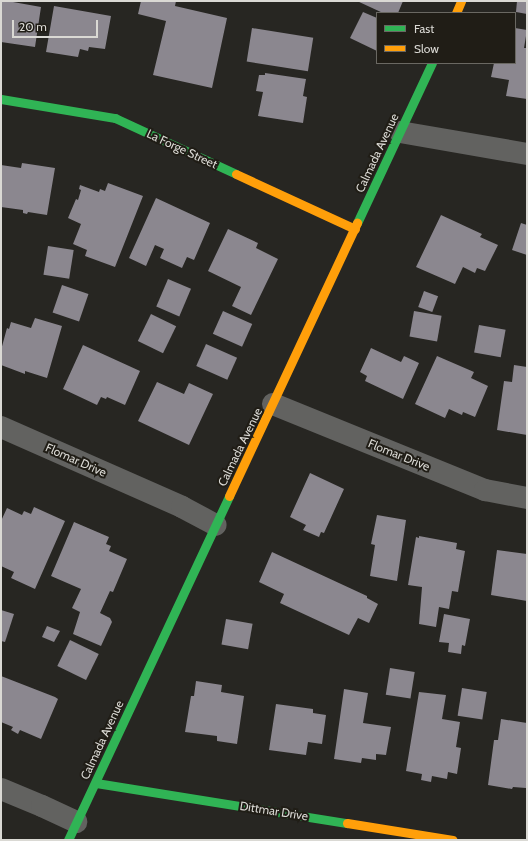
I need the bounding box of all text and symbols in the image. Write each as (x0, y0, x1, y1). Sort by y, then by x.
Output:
scale bar (14, 12, 100, 38)
legend (376, 12, 516, 64)
text: 20 m (19, 19, 47, 34)
text: Fast (414, 21, 434, 36)
text: Slow (414, 41, 439, 56)
street label: Calmada Avenue (352, 111, 402, 195)
street label: La Forge Street (144, 126, 220, 172)
street label: Calmada Avenue (215, 405, 265, 489)
street label: Flomar Drive (366, 436, 432, 474)
street label: Flomar Drive (43, 440, 109, 480)
street label: Calmada Avenue (77, 698, 127, 782)
street label: Dittmar Drive (239, 798, 309, 824)

